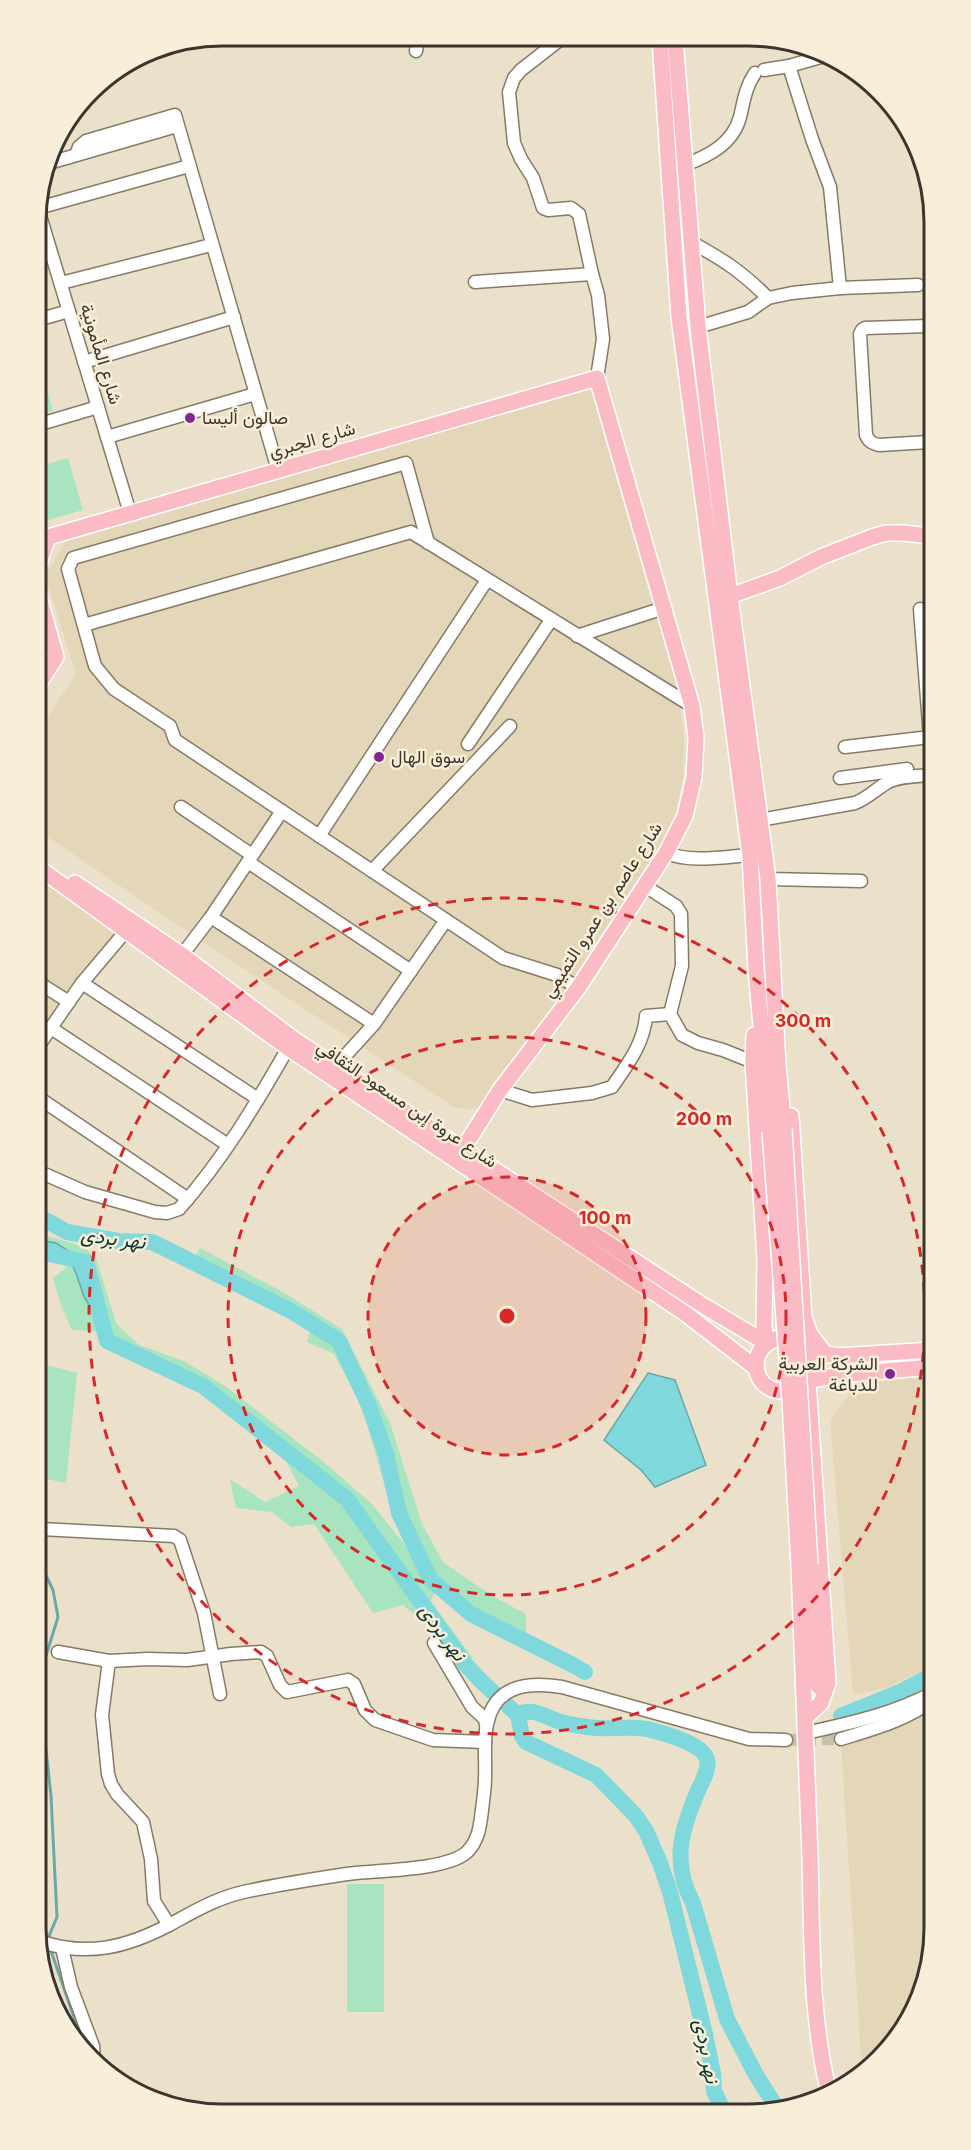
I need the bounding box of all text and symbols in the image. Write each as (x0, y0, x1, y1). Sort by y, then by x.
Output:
street label: شارع المأمونية (74, 301, 127, 407)
place label: صالون أليسا (202, 407, 288, 429)
marker: صالون أليسا (183, 411, 197, 425)
street label: شارع الجبري (266, 417, 359, 467)
place label: سوق الهال (391, 746, 465, 768)
marker: سوق الهال (372, 750, 386, 764)
street label: شارع عاصم بن عمرو التميمي (537, 818, 670, 1004)
text: 300 m (775, 1010, 831, 1031)
street label: شارع عروة إبن مسعود الثقافي (310, 1035, 501, 1176)
text: 200 m (676, 1108, 732, 1129)
text: 100 m (579, 1207, 631, 1228)
water label: نهر بردى (79, 1222, 148, 1255)
centre of rings (497, 1306, 517, 1326)
place label: الشركة العربية للدباغة (778, 1353, 878, 1395)
marker: الشركة العربية للدباغة (883, 1367, 897, 1381)
water label: نهر بردى (413, 1599, 472, 1667)
water label: نهر بردى (688, 2017, 725, 2087)

